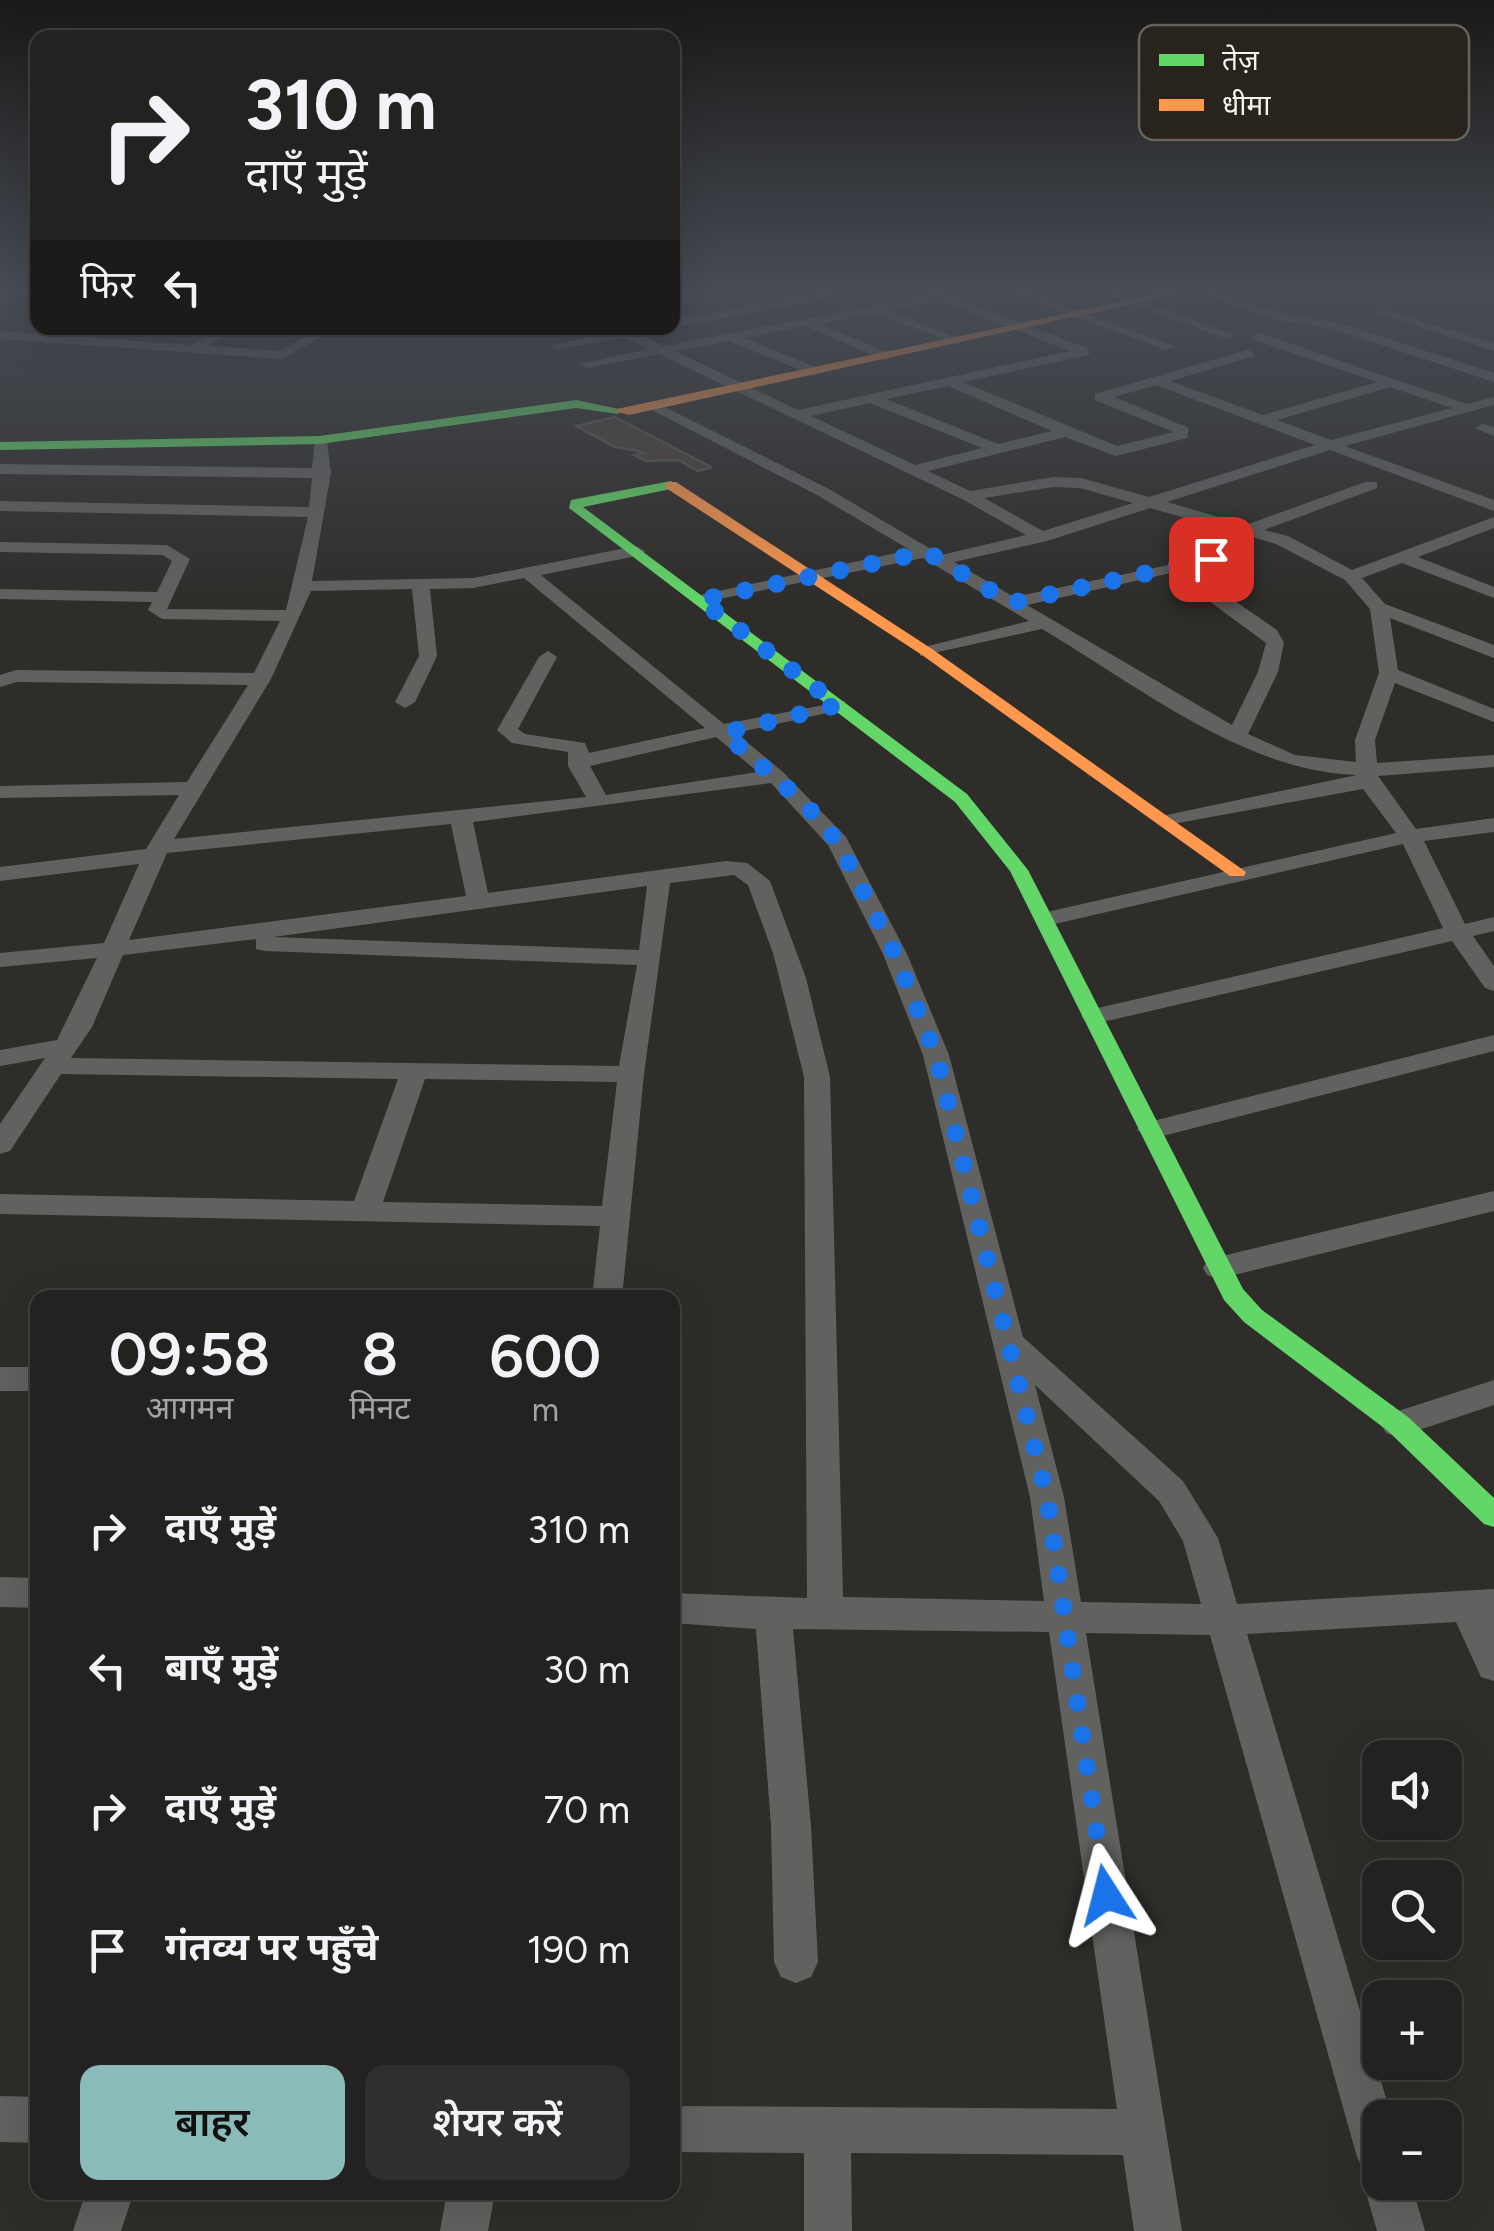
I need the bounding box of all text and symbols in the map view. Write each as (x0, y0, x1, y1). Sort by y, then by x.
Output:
legend (1139, 25, 1469, 140)
text: तेज़ (1222, 43, 1260, 77)
text: 310 m (245, 62, 437, 147)
icon: right (80, 70, 210, 200)
text: धीमा (1222, 88, 1271, 122)
text: दाएँ मुड़ें (245, 147, 368, 201)
icon: left (155, 260, 210, 315)
text: फिर (80, 262, 135, 308)
pin (1169, 517, 1254, 602)
icon: arrive (1184, 532, 1239, 587)
text: 09:58 (109, 1318, 270, 1390)
text: 8 (361, 1318, 398, 1390)
text: 600 (489, 1320, 601, 1392)
text: आगमन (146, 1389, 233, 1427)
text: मिनट (349, 1389, 411, 1427)
text: m (532, 1391, 559, 1429)
icon: right (80, 1503, 135, 1558)
text: दाएँ मुड़ें (165, 1504, 276, 1550)
text: 310 m (528, 1507, 630, 1553)
icon: left (80, 1643, 135, 1698)
text: बाएँ मुड़ें (165, 1644, 278, 1690)
text: 30 m (543, 1647, 630, 1693)
map controls (1362, 1740, 1462, 2200)
button: sound (1362, 1740, 1462, 1840)
icon: right (80, 1783, 135, 1838)
text: दाएँ मुड़ें (165, 1784, 276, 1830)
text: 70 m (544, 1787, 630, 1833)
position arrow (1054, 1843, 1158, 1947)
button: search (1362, 1860, 1462, 1960)
icon: arrive (80, 1923, 135, 1978)
text: गंतव्य पर पहुँचे (165, 1924, 378, 1970)
text: 190 m (527, 1927, 630, 1973)
button: + (1362, 1980, 1462, 2080)
button: बाहर (80, 2065, 345, 2180)
button: शेयर करें (365, 2065, 630, 2180)
button: − (1362, 2100, 1462, 2200)

